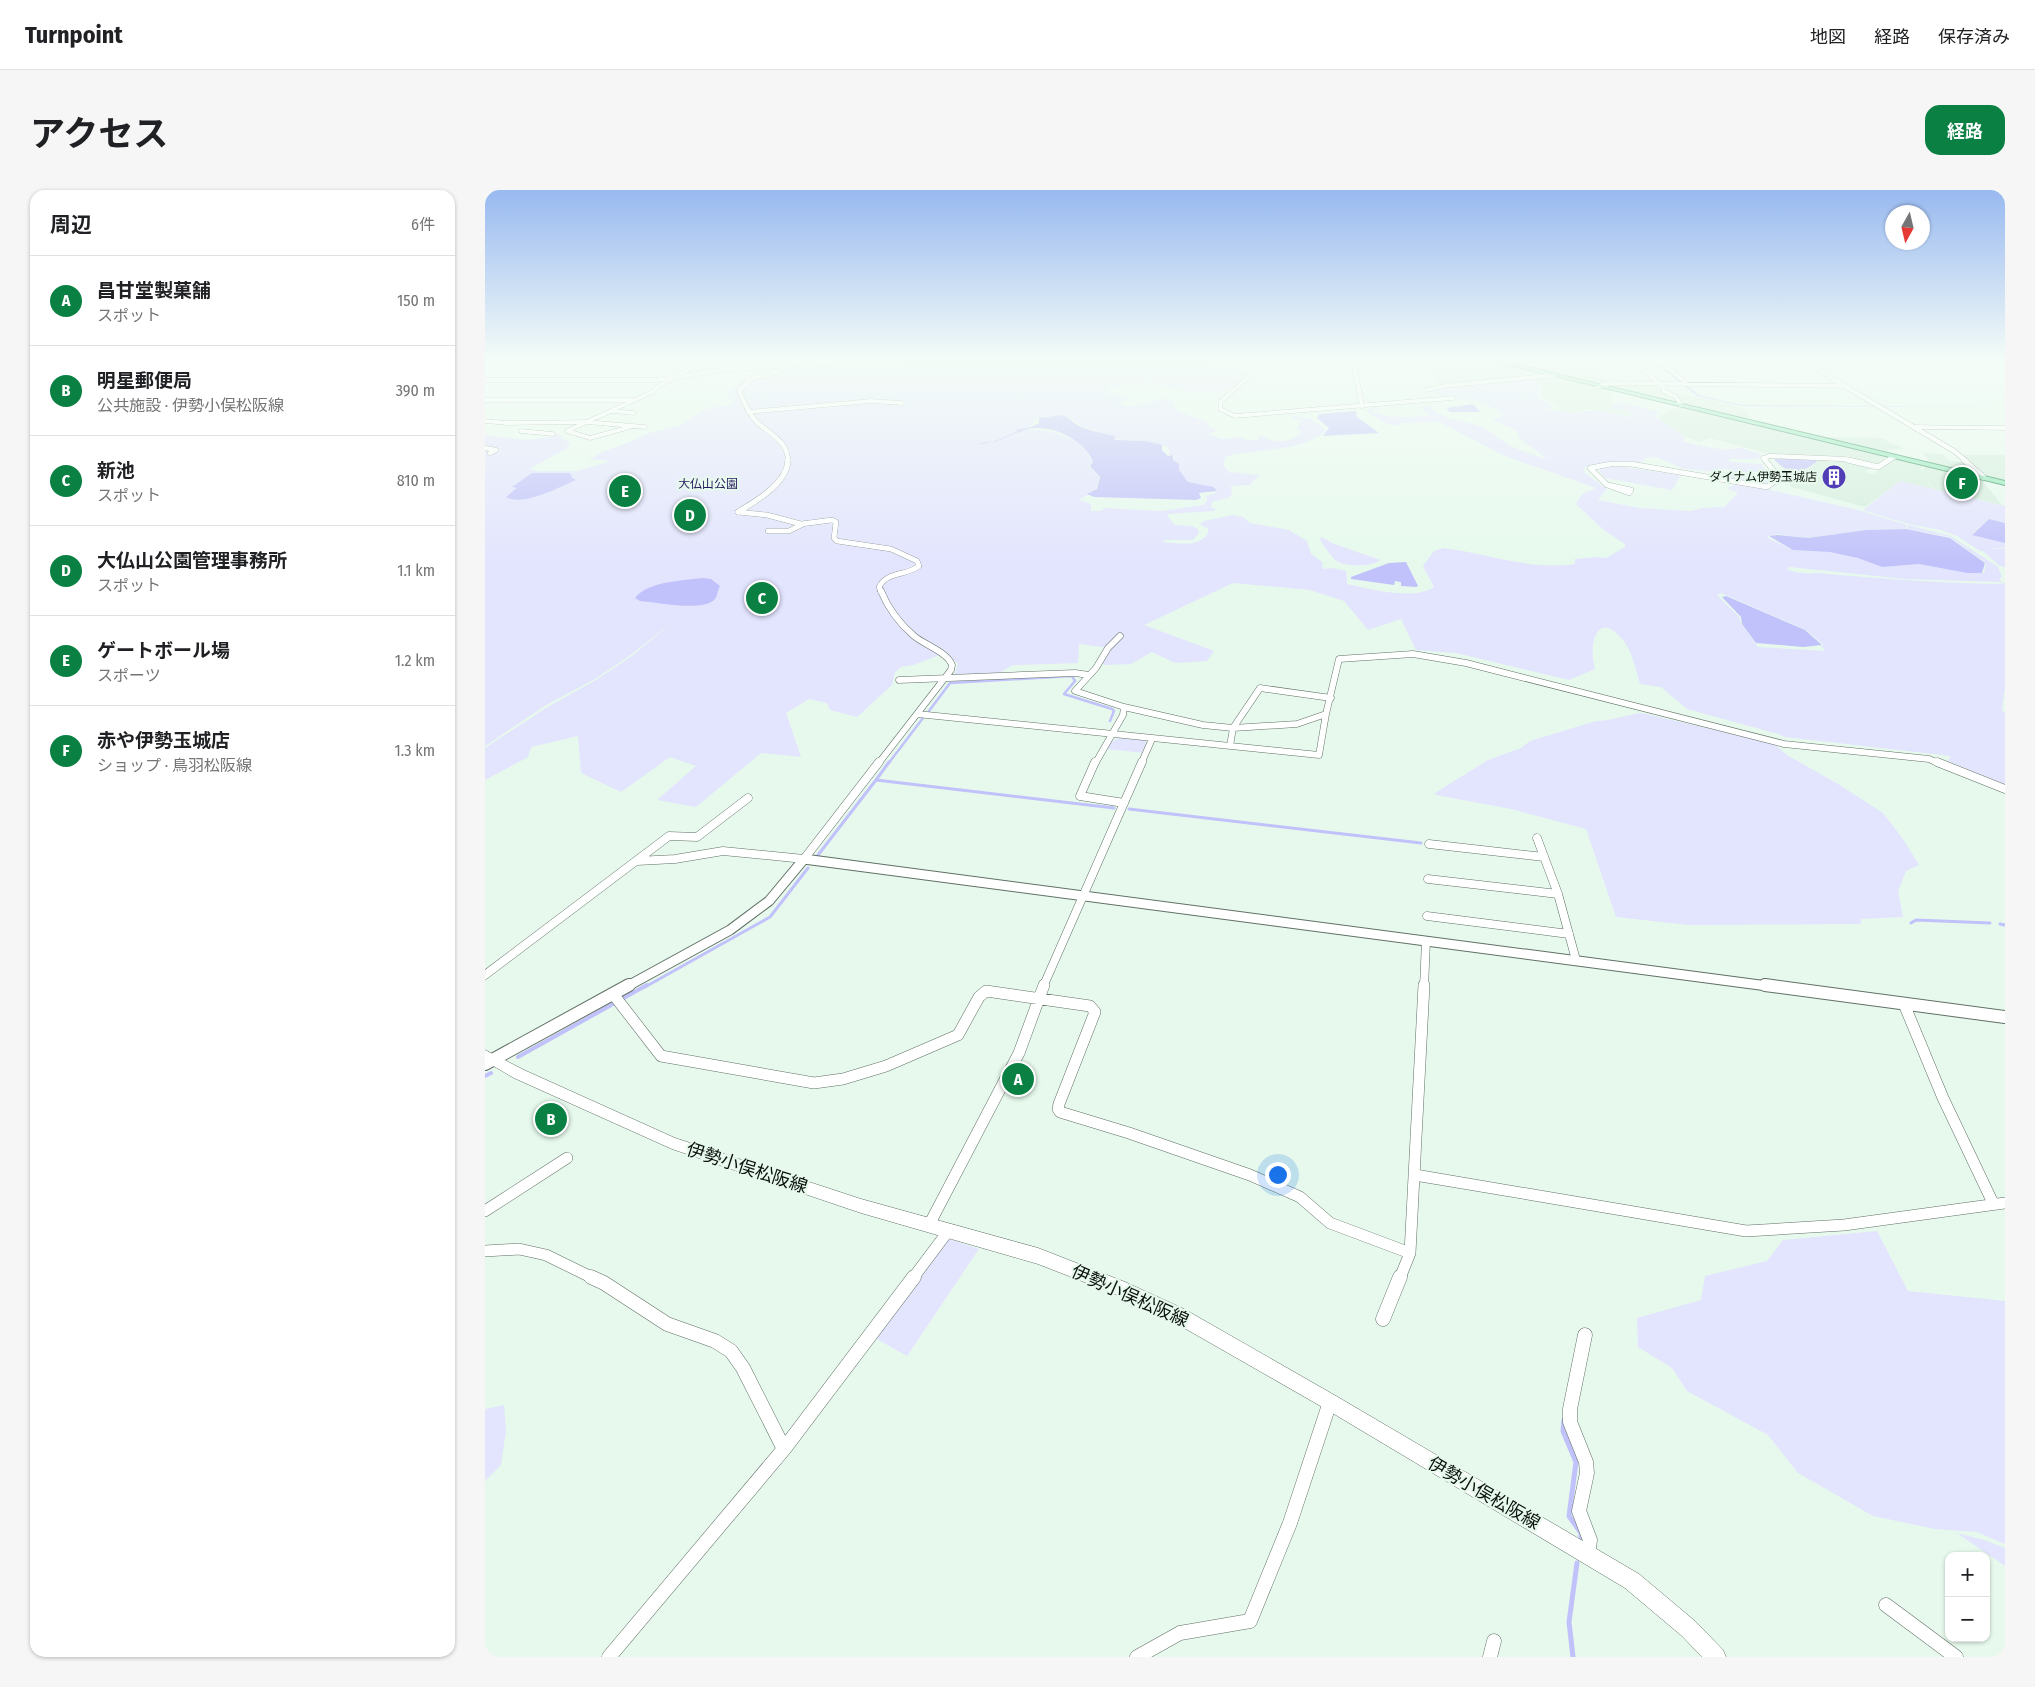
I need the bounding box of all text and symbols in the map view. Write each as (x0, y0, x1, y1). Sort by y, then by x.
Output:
text: Turnpoint (25, 21, 123, 49)
text: 地図 (1810, 26, 1846, 48)
text: 経路 (1874, 26, 1910, 48)
text: 保存済み (1938, 26, 2010, 48)
button: 経路 (1925, 105, 2005, 155)
text: アクセス (30, 113, 168, 155)
north arrow (1885, 205, 1930, 250)
text: 周辺 (50, 212, 92, 238)
text: 6件 (411, 215, 435, 234)
text: 昌甘堂製菓舗 (97, 279, 211, 302)
text: A (62, 291, 70, 310)
text: 150 m (397, 291, 435, 310)
text: スポット (97, 306, 161, 325)
text: 明星郵便局 (97, 369, 192, 392)
text: B (62, 381, 70, 400)
text: 390 m (396, 381, 435, 400)
text: 公共施設 · 伊勢小俣松阪線 (97, 396, 284, 415)
text: 新池 (97, 459, 135, 482)
building icon: ダイナム伊勢玉城店 (1821, 464, 1847, 490)
pin: F (1946, 464, 1978, 502)
place label: ダイナム伊勢玉城店 (1710, 470, 1817, 484)
text: C (62, 471, 70, 490)
text: 810 m (397, 471, 435, 490)
pin: E (609, 472, 641, 510)
park label: 大仏山公園 (678, 477, 738, 491)
text: スポット (97, 486, 161, 505)
pin: D (674, 496, 706, 534)
text: 大仏山公園管理事務所 (97, 549, 287, 572)
text: D (61, 561, 71, 580)
text: 1.1 km (397, 561, 435, 580)
text: スポット (97, 576, 161, 595)
pin: C (746, 579, 778, 617)
text: ゲートボール場 (97, 639, 230, 662)
text: E (62, 651, 70, 670)
text: 1.2 km (395, 651, 435, 670)
text: スポーツ (97, 666, 161, 685)
text: 赤や伊勢玉城店 (97, 729, 230, 752)
text: F (62, 741, 70, 760)
text: 1.3 km (394, 741, 435, 760)
text: ショップ · 鳥羽松阪線 (97, 756, 252, 775)
pin: A (1002, 1060, 1034, 1098)
pin: B (535, 1100, 567, 1138)
street label: 伊勢小俣松阪線 (684, 1138, 810, 1198)
your location (1265, 1162, 1291, 1188)
street label: 伊勢小俣松阪線 (1068, 1260, 1192, 1332)
street label: 伊勢小俣松阪線 (1424, 1452, 1544, 1534)
map controls (1945, 1552, 1990, 1642)
button: + (1945, 1552, 1990, 1597)
button: − (1945, 1597, 1990, 1642)

